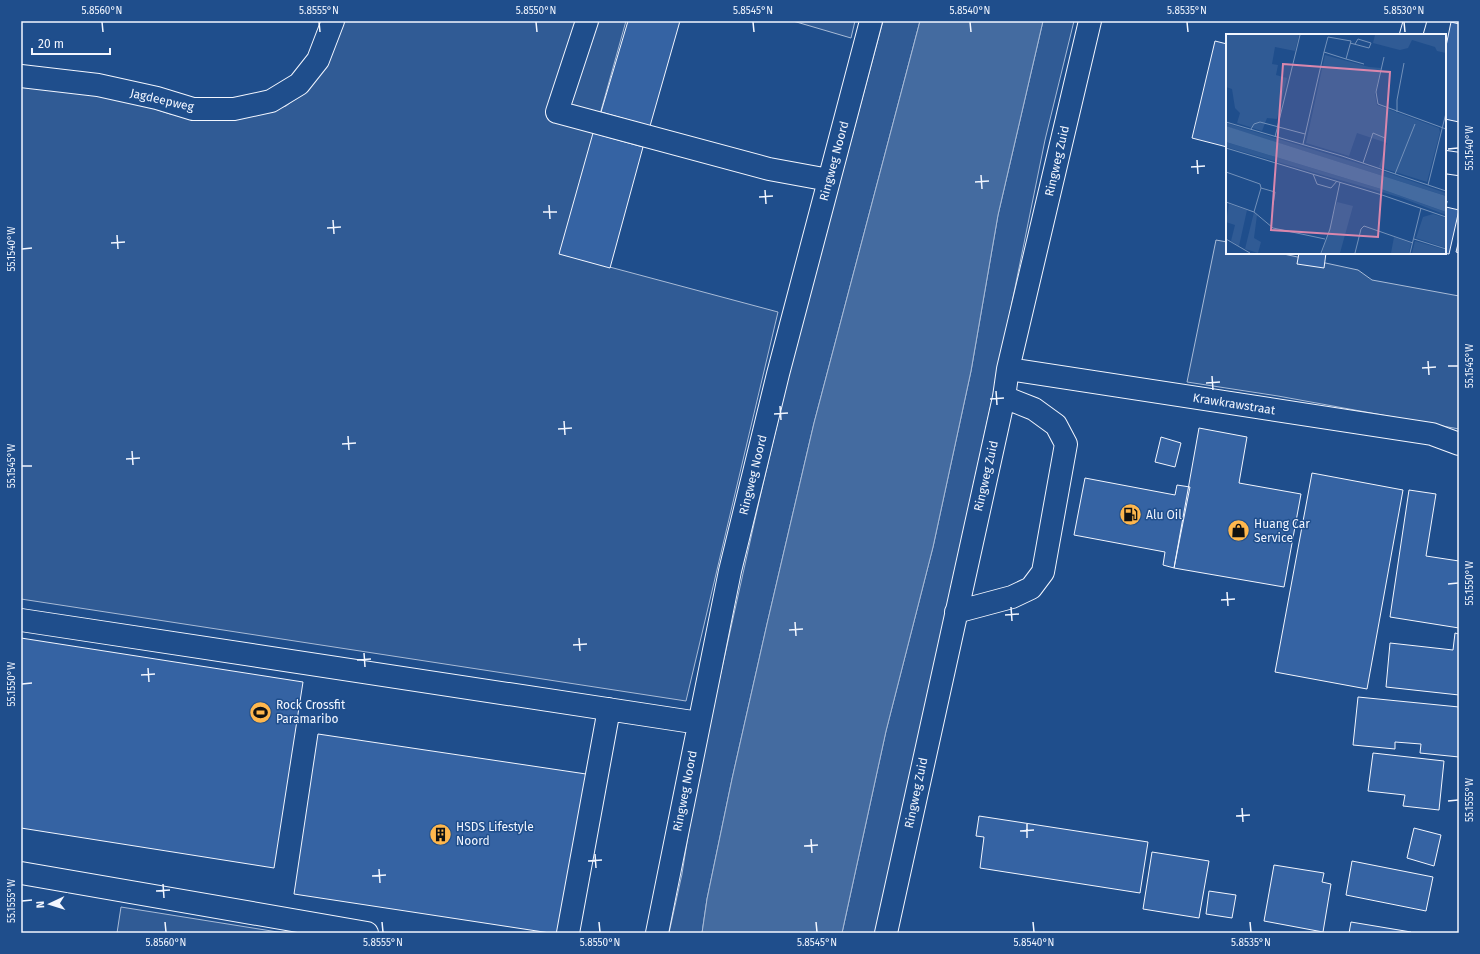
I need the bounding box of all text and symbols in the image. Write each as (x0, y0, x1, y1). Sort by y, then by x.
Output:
text: 5.8560°N (82, 5, 122, 17)
text: 5.8555°N (299, 5, 339, 17)
text: 5.8550°N (516, 5, 556, 17)
text: 5.8545°N (733, 5, 773, 17)
text: 5.8540°N (950, 5, 990, 17)
text: 5.8535°N (1167, 5, 1207, 17)
text: 5.8530°N (1384, 5, 1424, 17)
scale bar (32, 30, 110, 56)
inset map (1226, 34, 1446, 254)
text: 20 m (38, 37, 64, 51)
street label: Jagdeepweg (129, 86, 196, 114)
street label: Ringweg Noord (817, 120, 851, 202)
street label: Ringweg Zuid (1042, 124, 1072, 198)
text: 55.1540°W (1464, 125, 1476, 171)
text: 55.1540°W (6, 226, 18, 272)
text: 55.1545°W (1464, 343, 1476, 388)
street label: Krawkrawstraat (1192, 391, 1277, 418)
street label: Ringweg Noord (736, 433, 770, 517)
street label: Ringweg Zuid (971, 439, 1001, 513)
text: 55.1545°W (6, 443, 18, 488)
fuel station icon: Alu Oil (1118, 502, 1144, 528)
place label: Alu Oil (1146, 508, 1182, 522)
place label: Huang Car Service (1254, 517, 1310, 545)
shop icon: Huang Car Service (1225, 518, 1251, 544)
text: 55.1550°W (1464, 560, 1476, 605)
text: 55.1550°W (6, 661, 18, 706)
place label: Rock Crossfit Paramaribo (276, 698, 346, 726)
sports icon: Rock Crossfit Paramaribo (248, 699, 274, 725)
street label: Ringweg Noord (670, 749, 700, 833)
street label: Ringweg Zuid (902, 756, 930, 830)
text: 55.1555°W (1464, 777, 1476, 822)
place label: HSDS Lifestyle Noord (456, 820, 534, 848)
building icon: HSDS Lifestyle Noord (427, 821, 453, 847)
text: 55.1555°W (6, 878, 18, 923)
north arrow (30, 884, 70, 924)
text: N (34, 901, 47, 909)
text: 5.8560°N (146, 937, 186, 949)
text: 5.8555°N (363, 937, 403, 949)
text: 5.8550°N (580, 937, 620, 949)
text: 5.8545°N (797, 937, 837, 949)
text: 5.8540°N (1014, 937, 1054, 949)
text: 5.8535°N (1231, 937, 1271, 949)

